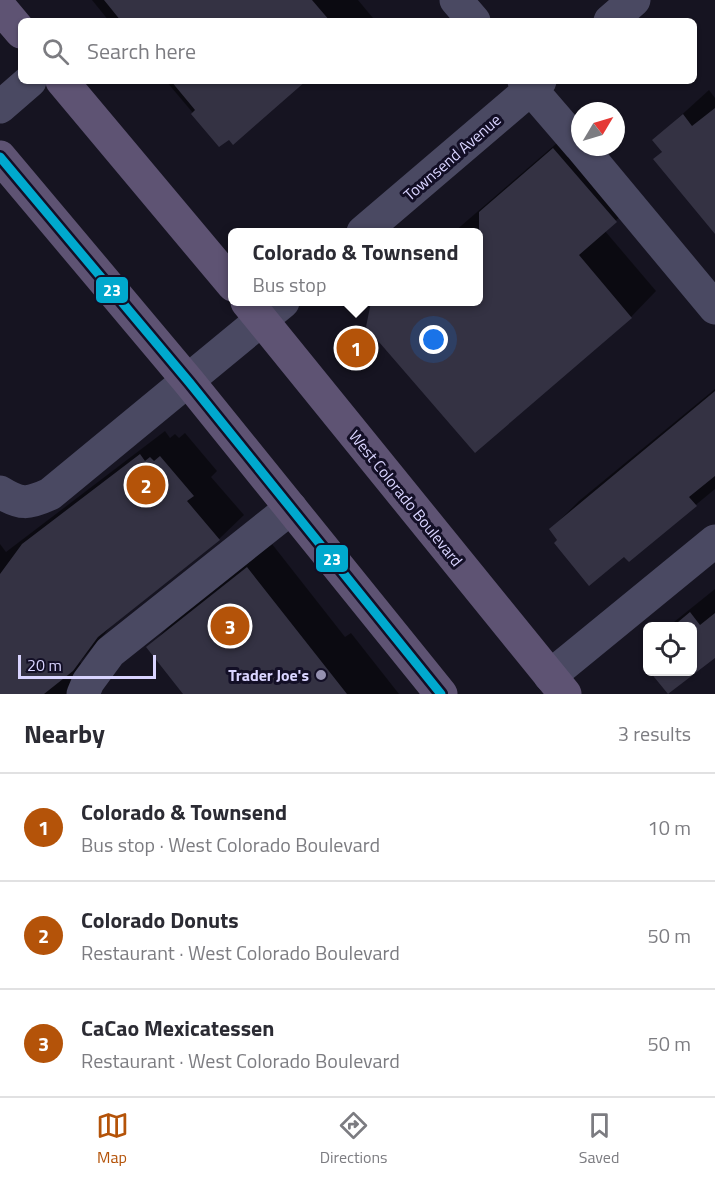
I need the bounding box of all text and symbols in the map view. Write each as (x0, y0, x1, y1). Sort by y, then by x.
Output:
search box (18, 18, 697, 84)
text: Search here (87, 34, 196, 68)
icon: search (39, 35, 72, 68)
north arrow (571, 102, 625, 156)
street label: Townsend Avenue (398, 108, 506, 206)
popup (228, 228, 483, 306)
text: Colorado & Townsend (252, 235, 459, 269)
text: Bus stop (252, 269, 326, 300)
line badge: 23 (95, 276, 129, 304)
text: 23 (103, 278, 121, 302)
your location (419, 325, 448, 354)
pin: 1 (336, 326, 376, 370)
street label: West Colorado Boulevard (343, 425, 469, 571)
pin: 2 (126, 462, 166, 508)
line badge: 23 (315, 544, 349, 573)
text: 23 (323, 547, 341, 571)
pin: 3 (210, 604, 250, 648)
map controls (643, 622, 697, 676)
button: locate (643, 622, 697, 676)
scale bar (18, 652, 156, 680)
text: 20 m (27, 653, 62, 677)
place label: Trader Joe's (228, 663, 309, 687)
marker: Trader Joe's (314, 668, 328, 682)
text: Nearby (24, 714, 105, 753)
text: 3 results (618, 718, 691, 749)
text: Colorado & Townsend (81, 795, 287, 829)
text: 1 (38, 812, 49, 843)
text: 10 m (647, 812, 691, 843)
text: Bus stop · West Colorado Boulevard (81, 829, 380, 860)
text: Colorado Donuts (81, 903, 239, 937)
text: 2 (38, 920, 49, 951)
text: 50 m (647, 920, 691, 951)
text: Restaurant · West Colorado Boulevard (81, 937, 400, 968)
text: CaCao Mexicatessen (81, 1011, 274, 1045)
text: 3 (38, 1028, 49, 1059)
text: 50 m (647, 1028, 691, 1059)
text: Restaurant · West Colorado Boulevard (81, 1045, 400, 1076)
tab: Map (96, 1109, 129, 1169)
tab: Directions (320, 1109, 388, 1169)
tab: Saved (579, 1109, 619, 1169)

